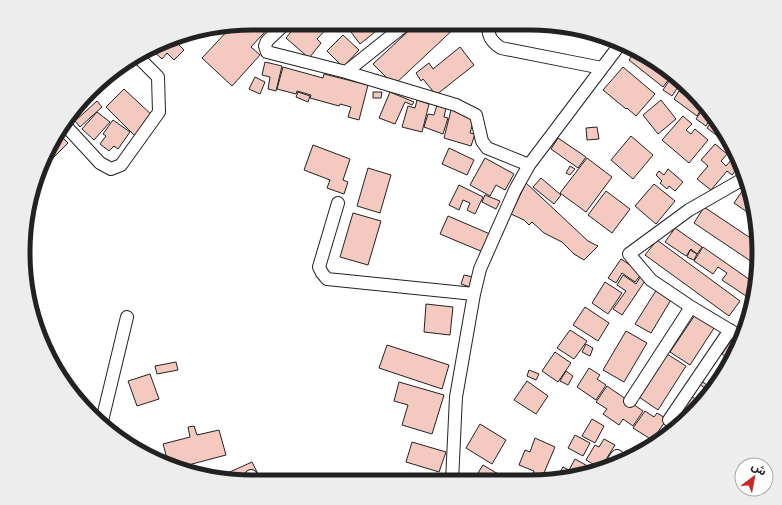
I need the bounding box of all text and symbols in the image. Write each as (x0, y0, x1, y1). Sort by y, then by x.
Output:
north arrow (734, 457, 774, 497)
text: ش (749, 459, 769, 478)

